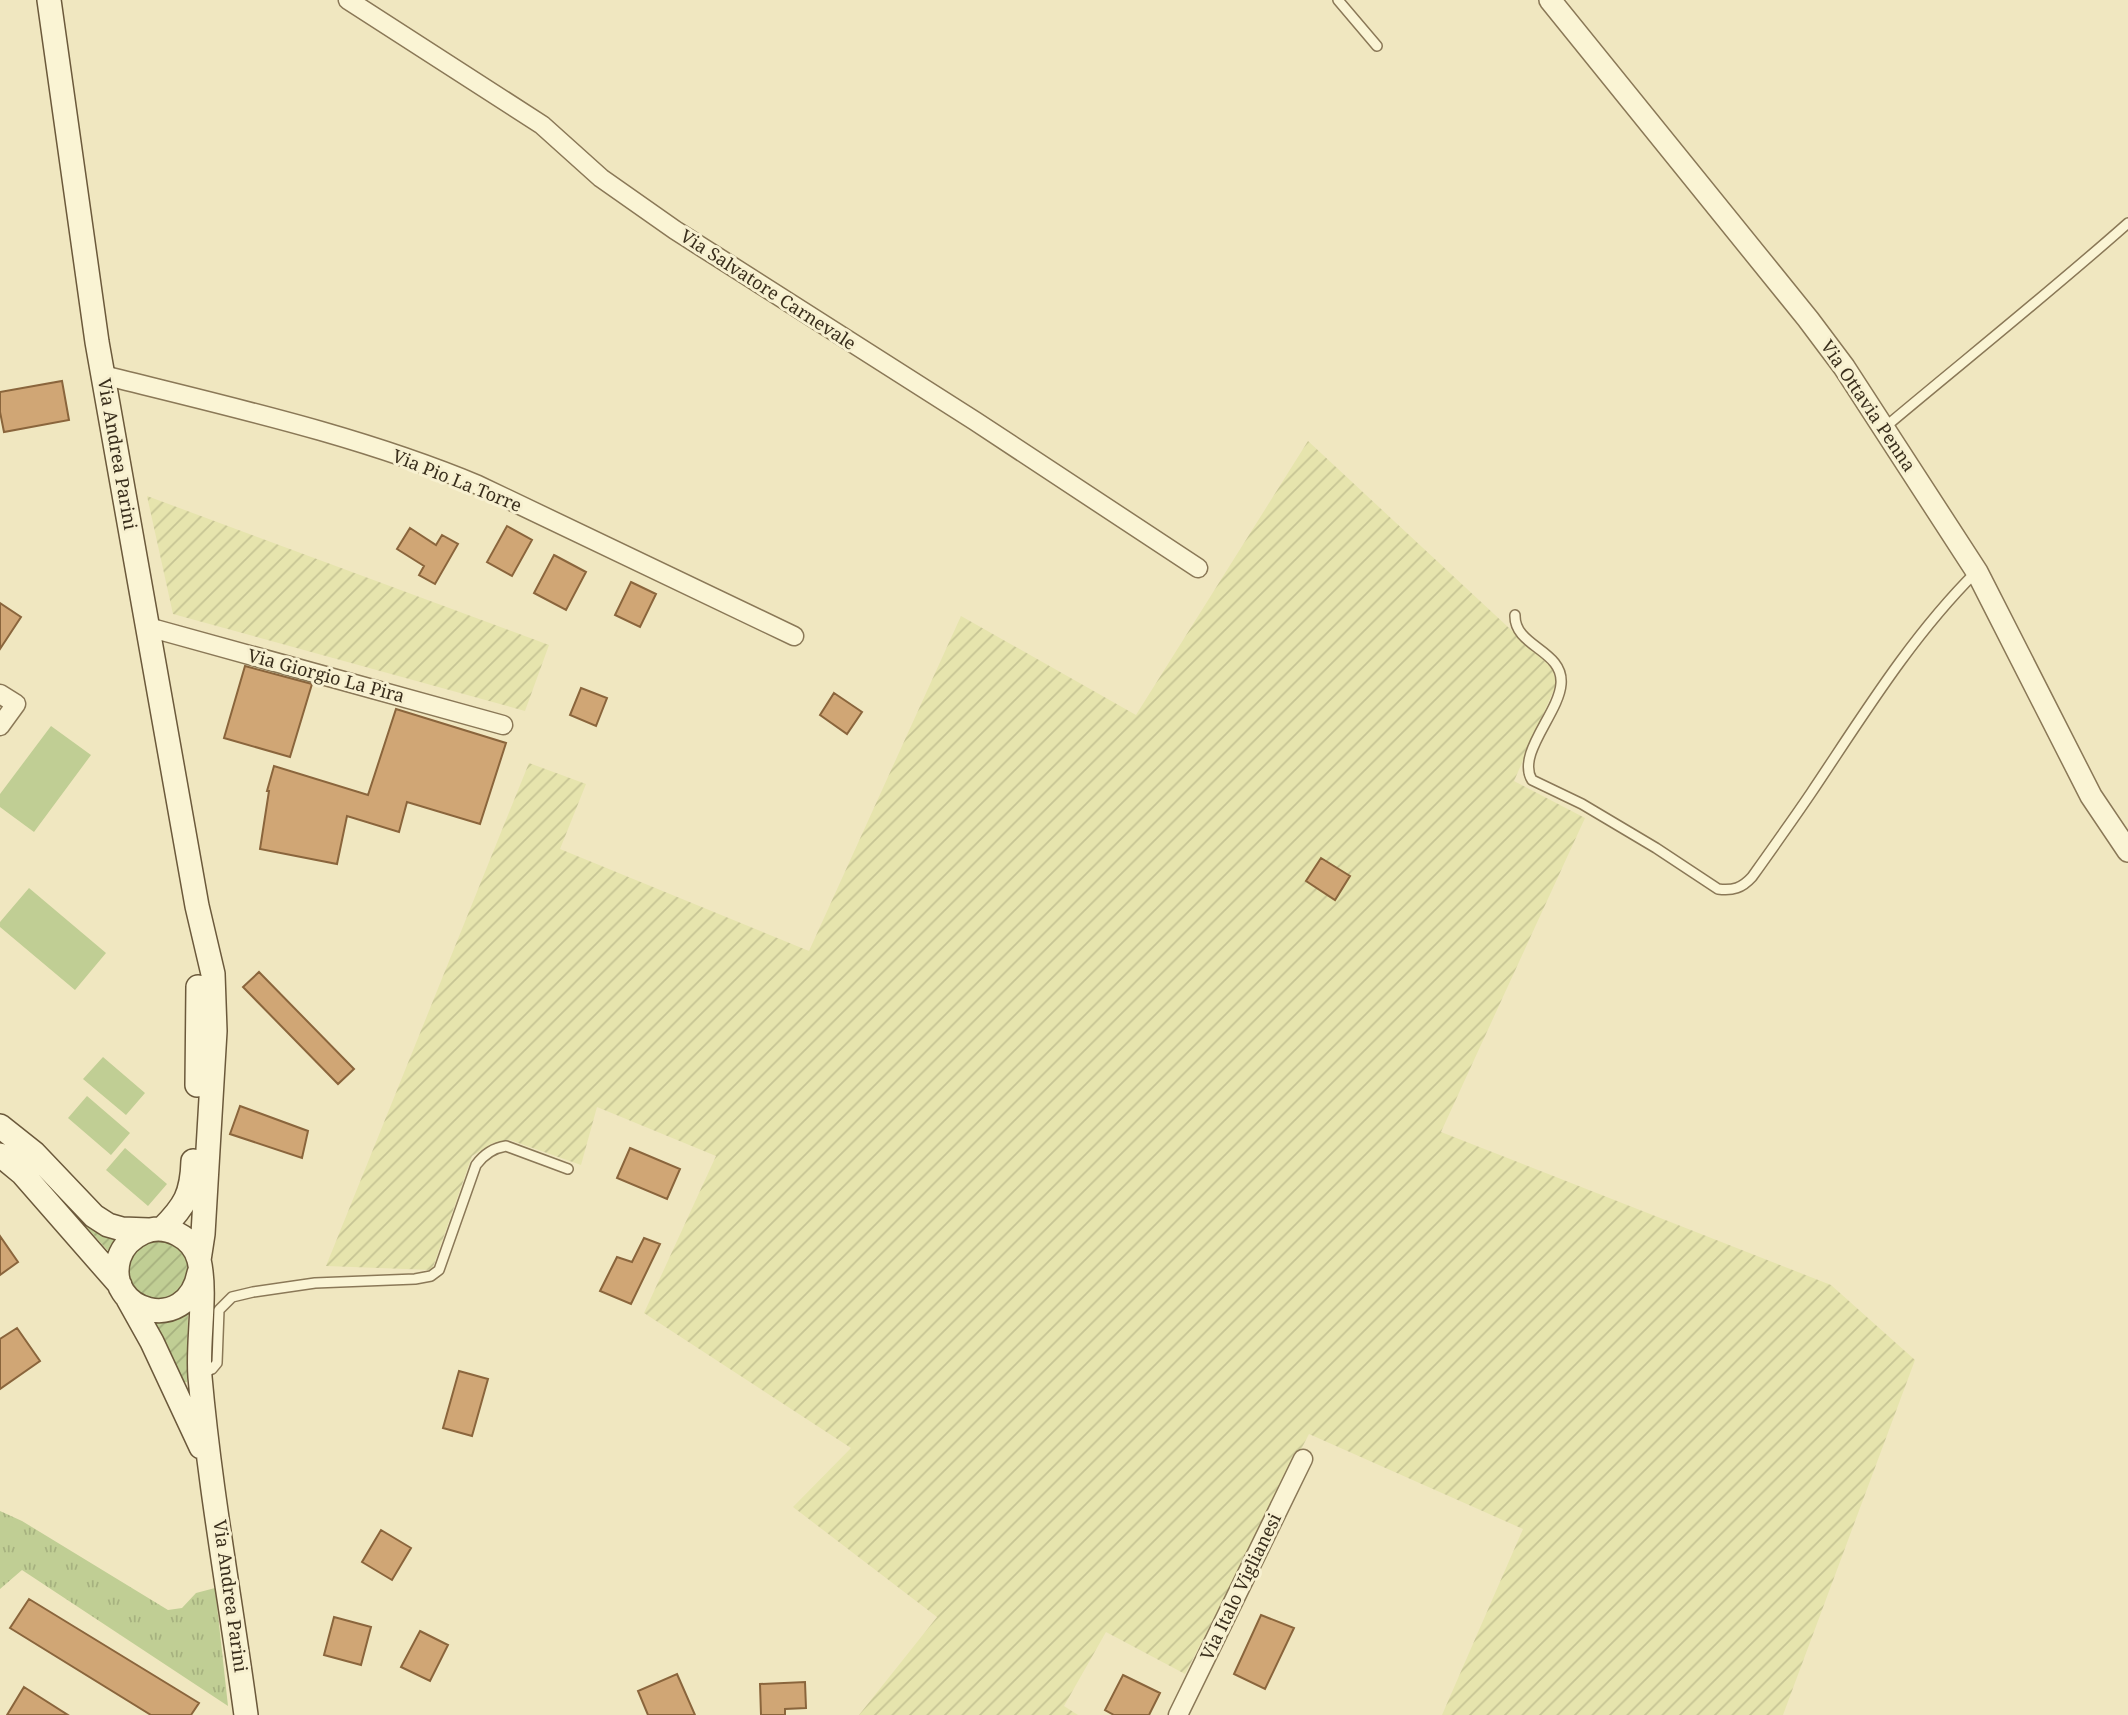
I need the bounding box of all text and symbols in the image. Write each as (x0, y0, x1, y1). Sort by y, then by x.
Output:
street label: Via Salvatore Carnevale (676, 223, 861, 355)
street label: Via Ottavia Penna (1816, 335, 1922, 476)
street label: Via Andrea Parini (93, 376, 143, 532)
street label: Via Pio La Torre (389, 443, 526, 517)
street label: Via Giorgio La Pira (245, 643, 407, 708)
street label: Via Italo Viglianesi (1194, 1509, 1286, 1664)
street label: Via Andrea Parini (208, 1518, 254, 1674)

